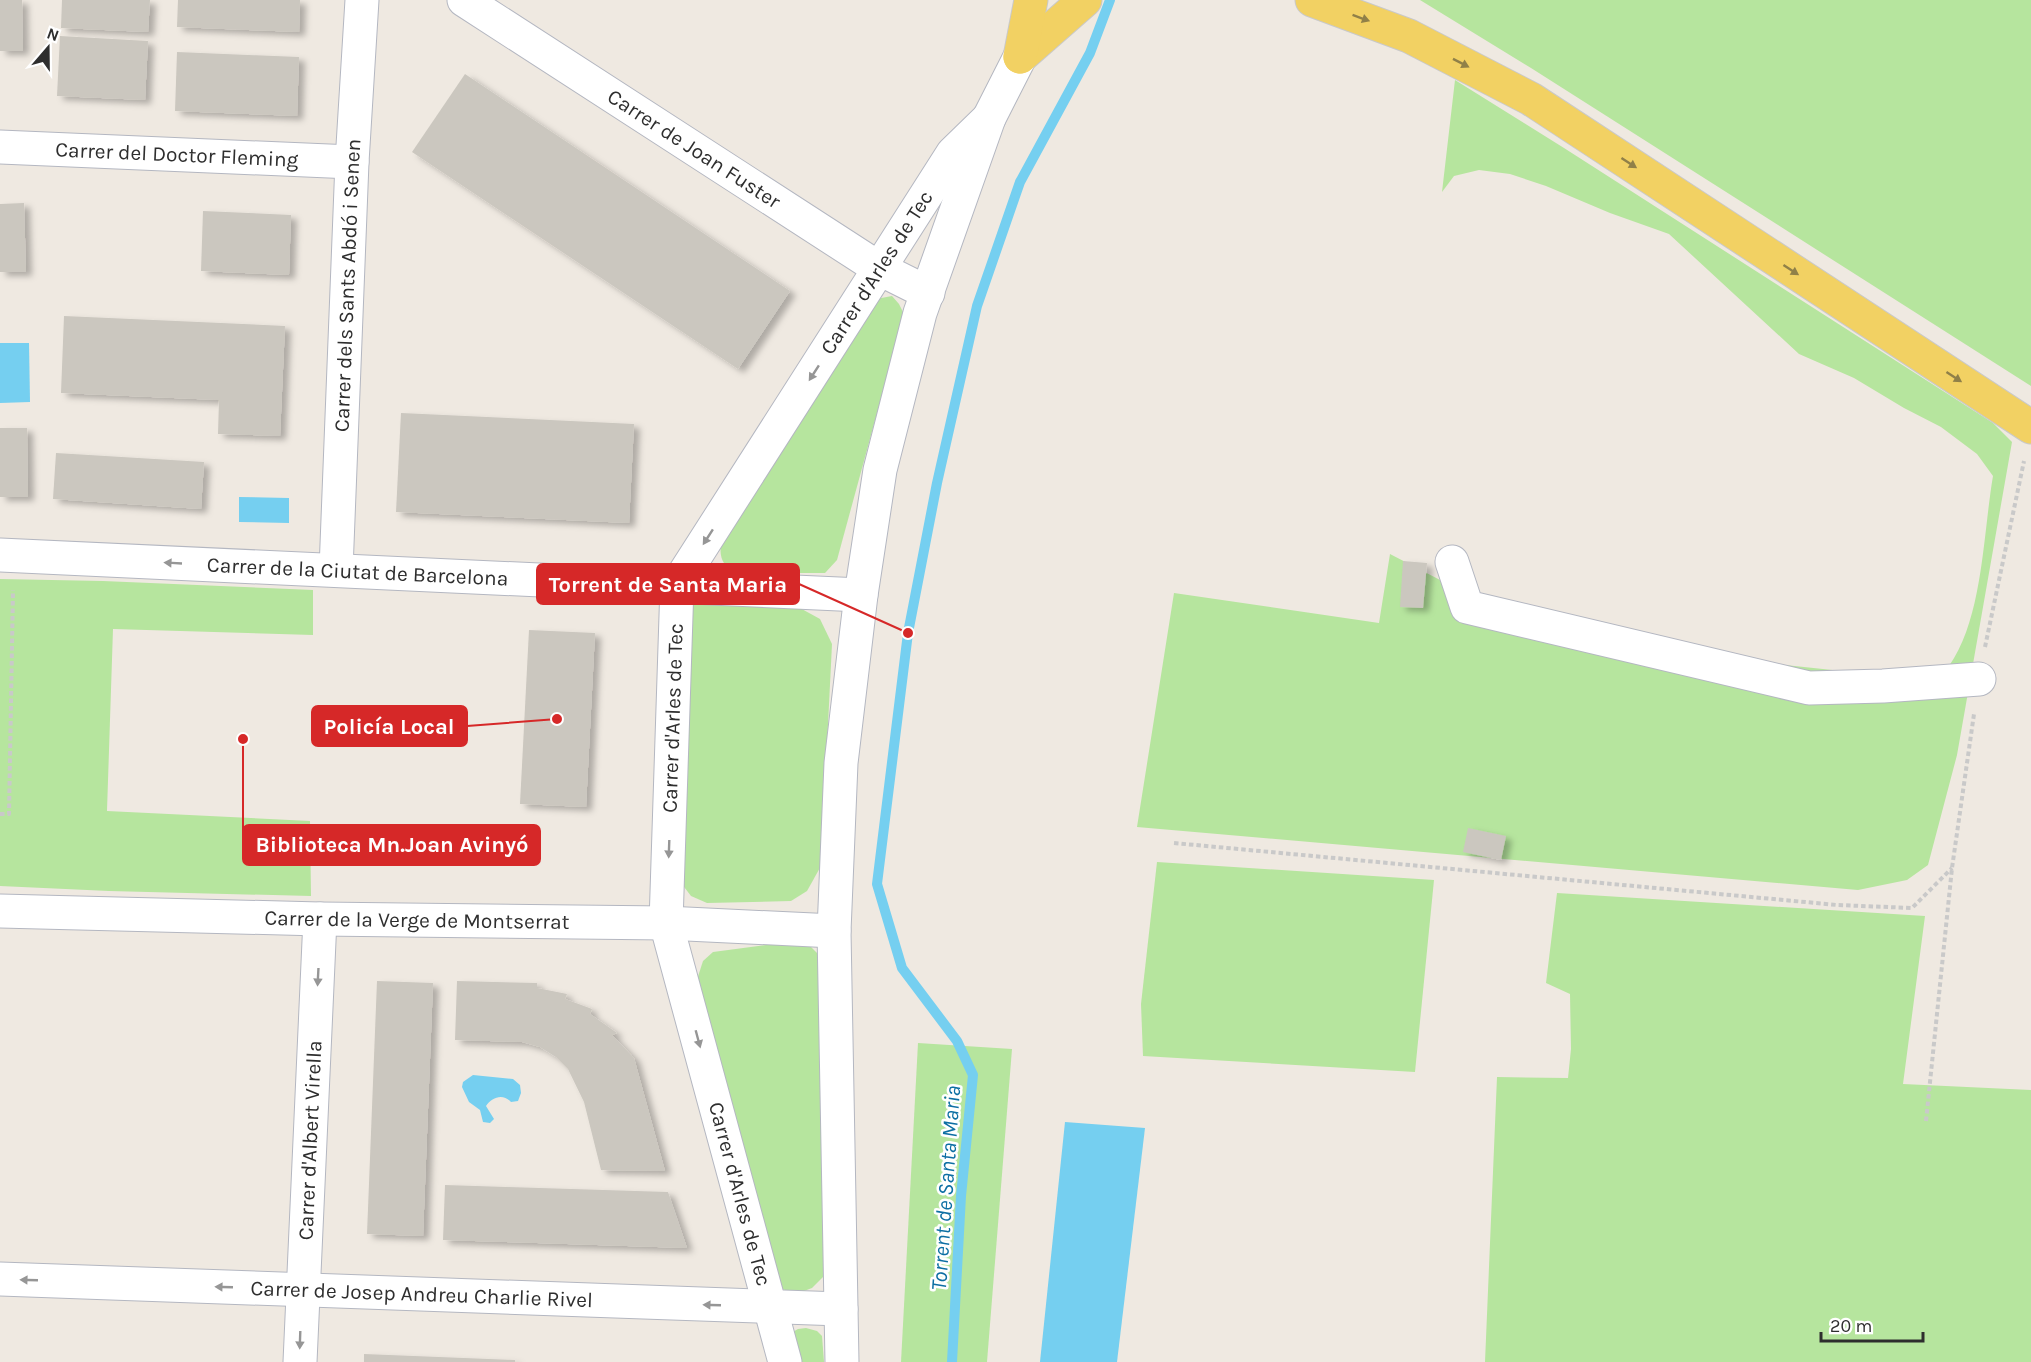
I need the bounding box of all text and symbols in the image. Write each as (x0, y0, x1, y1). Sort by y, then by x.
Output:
one-way arrow (1352, 14, 1370, 23)
north arrow (18, 18, 78, 78)
text: N (44, 23, 62, 45)
one-way arrow (1453, 58, 1470, 67)
street label: Carrer de Joan Fuster (603, 84, 785, 214)
street label: Carrer del Doctor Fleming (55, 137, 299, 172)
street label: Carrer dels Sants Abdó i Senen (329, 138, 365, 432)
one-way arrow (1620, 157, 1637, 168)
street label: Carrer d'Arles de Tec (816, 186, 938, 359)
one-way arrow (1783, 264, 1800, 275)
one-way arrow (808, 365, 819, 381)
one-way arrow (1946, 371, 1962, 383)
one-way arrow (703, 529, 714, 545)
street label: Carrer de la Ciutat de Barcelona (206, 553, 509, 591)
one-way arrow (164, 558, 183, 568)
callout: Torrent de Santa Maria (537, 564, 799, 604)
text: Torrent de Santa Maria (549, 572, 787, 598)
street label: Carrer d'Arles de Tec (658, 623, 688, 813)
callout: Policía Local (312, 706, 467, 746)
text: Policía Local (324, 714, 454, 740)
callout: Biblioteca Mn.Joan Avinyó (243, 825, 540, 865)
text: Biblioteca Mn.Joan Avinyó (256, 832, 528, 858)
one-way arrow (664, 839, 674, 858)
street label: Carrer de la Verge de Montserrat (264, 906, 570, 934)
one-way arrow (313, 968, 322, 987)
one-way arrow (694, 1030, 703, 1048)
street label: Carrer d'Albert Virella (294, 1040, 327, 1241)
water label: Torrent de Santa Maria (926, 1084, 966, 1292)
street label: Carrer d'Arles de Tec (704, 1099, 776, 1289)
one-way arrow (19, 1275, 38, 1285)
street label: Carrer de Josep Andreu Charlie Rivel (250, 1276, 593, 1312)
one-way arrow (214, 1283, 233, 1292)
one-way arrow (703, 1300, 722, 1309)
scale bar (1821, 1305, 1923, 1343)
text: 20 m (1830, 1315, 1872, 1337)
one-way arrow (296, 1330, 305, 1349)

